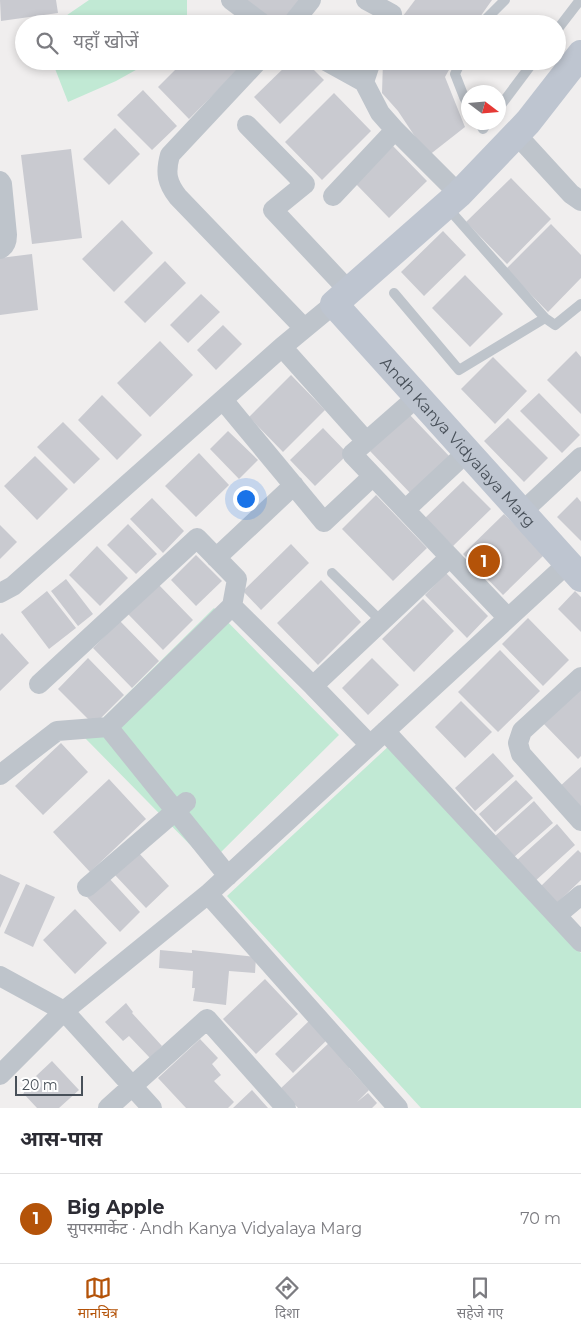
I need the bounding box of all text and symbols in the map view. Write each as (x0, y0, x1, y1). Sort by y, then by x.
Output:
search box (15, 15, 566, 70)
icon: search (33, 29, 61, 57)
text: यहाँ खोजें (73, 30, 139, 53)
north arrow (461, 85, 506, 130)
street label: Andh Kanya Vidyalaya Marg (376, 353, 539, 531)
your location (233, 486, 259, 512)
pin: 1 (468, 542, 500, 580)
scale bar (15, 1073, 82, 1096)
text: 20 m (22, 1076, 58, 1094)
text: आस-पास (20, 1126, 102, 1151)
text: Big Apple (67, 1196, 164, 1219)
text: 1 (33, 1209, 39, 1228)
text: 70 m (520, 1209, 561, 1228)
text: सुपरमार्केट · Andh Kanya Vidyalaya Marg (67, 1219, 362, 1238)
tab: मानचित्र (78, 1274, 118, 1324)
tab: दिशा (273, 1274, 301, 1324)
tab: सहेजे गए (457, 1274, 503, 1324)

